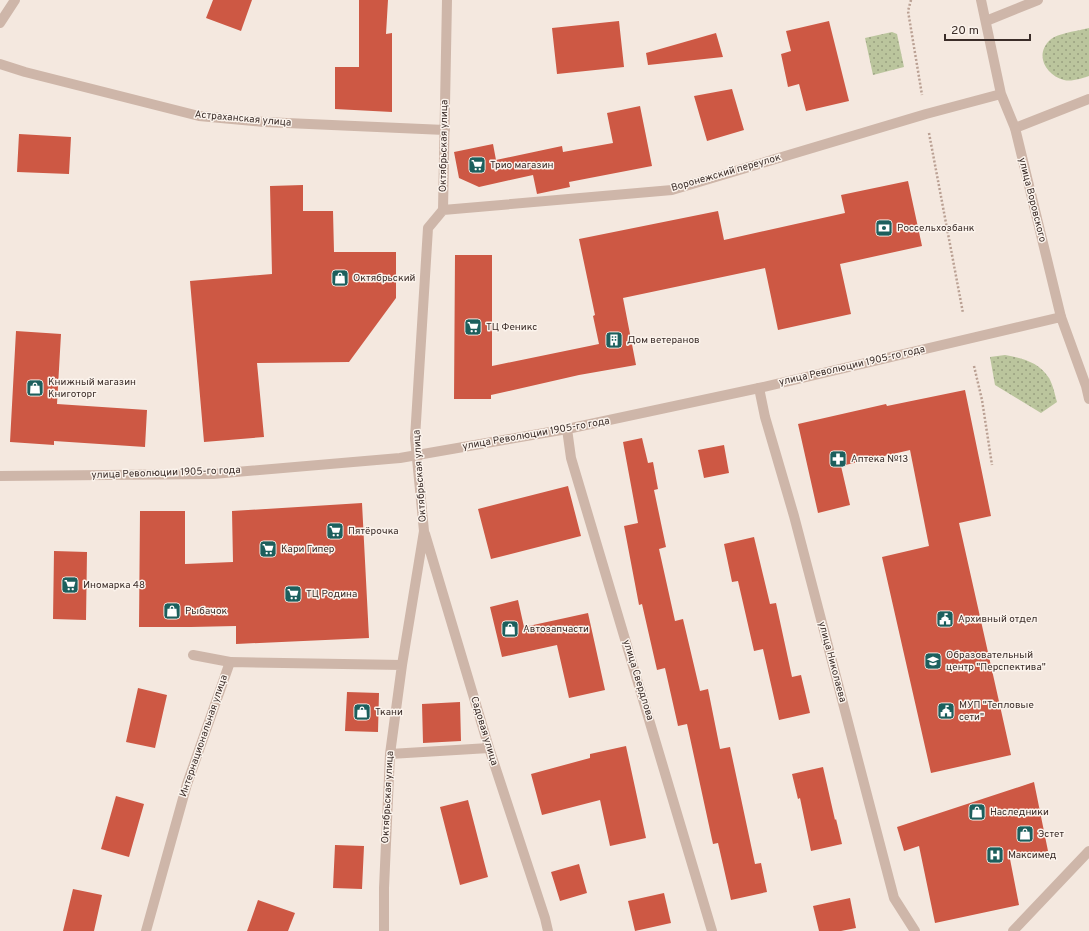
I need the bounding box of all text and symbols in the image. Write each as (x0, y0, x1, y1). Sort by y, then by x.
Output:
scale bar (945, 16, 1030, 42)
text: 20 m (951, 23, 979, 39)
street label: Октябрьская улица (437, 100, 451, 192)
street label: Астраханская улица (194, 108, 292, 130)
street label: Воронежский переулок (670, 151, 783, 195)
supermarket icon: Трио магазин (467, 155, 487, 175)
street label: улица Воровского (1015, 156, 1049, 244)
place label: Трио магазин (490, 159, 554, 172)
bank icon: Россельхозбанк (874, 218, 894, 238)
place label: Россельхозбанк (897, 222, 975, 235)
shop icon: Октябрьский (330, 268, 350, 288)
place label: Октябрьский (353, 272, 416, 285)
supermarket icon: ТЦ Феникс (463, 317, 483, 337)
place label: ТЦ Феникс (486, 321, 537, 334)
building icon: Дом ветеранов (604, 330, 624, 350)
place label: Дом ветеранов (627, 334, 700, 347)
street label: улица Революции 1905-го года (778, 343, 926, 389)
place label: Книжный магазин Книготорг (48, 376, 136, 401)
shop icon: Книжный магазин Книготорг (25, 378, 45, 398)
street label: улица Революции 1905-го года (461, 415, 611, 453)
street label: Октябрьская улица (410, 429, 430, 523)
pharmacy icon: Аптека №13 (828, 449, 848, 469)
place label: Аптека №13 (851, 453, 908, 466)
street label: улица Революции 1905-го года (91, 464, 241, 482)
supermarket icon: Пятёрочка (325, 521, 345, 541)
place label: Пятёрочка (348, 525, 399, 538)
supermarket icon: Кари Гипер (258, 539, 278, 559)
place label: Кари Гипер (281, 543, 335, 556)
supermarket icon: Иномарка 48 (60, 575, 80, 595)
place label: Иномарка 48 (83, 579, 145, 592)
supermarket icon: ТЦ Родина (283, 584, 303, 604)
place label: ТЦ Родина (306, 588, 357, 601)
shop icon: Рыбачок (162, 601, 182, 621)
place label: Рыбачок (185, 605, 228, 618)
public building icon: Архивный отдел (935, 609, 955, 629)
place label: Архивный отдел (958, 613, 1038, 626)
shop icon: Автозапчасти (500, 619, 520, 639)
street label: улица Николаева (815, 620, 849, 704)
place label: Автозапчасти (523, 623, 589, 636)
street label: улица Свердлова (620, 638, 656, 722)
place label: Образовательный центр "Перспектива" (946, 649, 1046, 674)
school or university icon: Образовательный центр "Перспектива" (923, 651, 943, 671)
street label: Интернациональная улица (177, 673, 231, 799)
street label: Садовая улица (467, 695, 501, 767)
place label: МУП "Тепловые сети" (959, 699, 1034, 724)
public building icon: МУП "Тепловые сети" (936, 701, 956, 721)
shop icon: Ткани (352, 702, 372, 722)
place label: Ткани (375, 706, 403, 719)
street label: Октябрьская улица (379, 750, 397, 844)
shop icon: Наследники (967, 802, 987, 822)
place label: Наследники (990, 806, 1049, 819)
shop icon: Эстет (1015, 824, 1035, 844)
place label: Эстет (1038, 828, 1064, 841)
hospital icon: Максимед (985, 845, 1005, 865)
place label: Максимед (1008, 849, 1057, 862)

